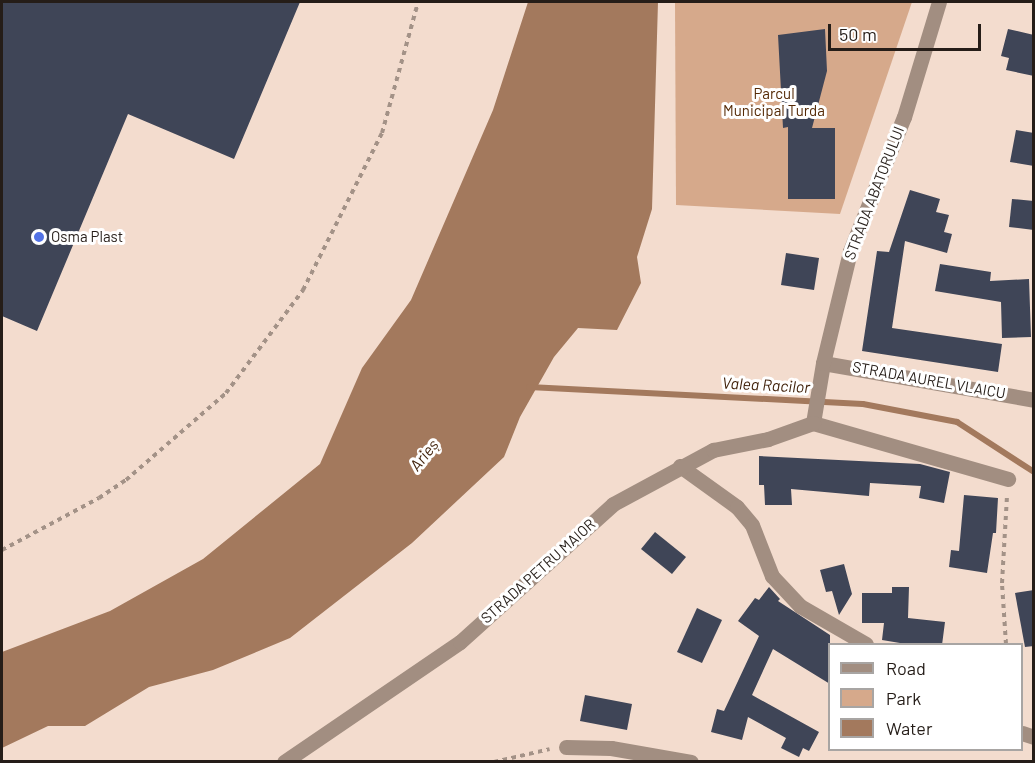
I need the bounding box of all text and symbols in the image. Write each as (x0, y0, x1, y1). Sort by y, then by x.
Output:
scale bar (831, 12, 984, 50)
text: 50 m (839, 23, 877, 45)
park label: Parcul Municipal Turda (723, 84, 825, 119)
street label: STRADA ABATORULUI (840, 124, 908, 262)
place label: Osma Plast (51, 228, 123, 246)
marker: Osma Plast (32, 230, 46, 244)
street label: STRADA AUREL VLAICU (851, 358, 1007, 402)
water label: Valea Racilor (722, 373, 810, 397)
water label: Arieș (406, 435, 442, 475)
street label: STRADA PETRU MAIOR (477, 515, 599, 627)
legend (828, 643, 1023, 751)
text: Road (886, 657, 926, 679)
text: Park (886, 687, 921, 709)
text: Water (886, 717, 933, 739)

